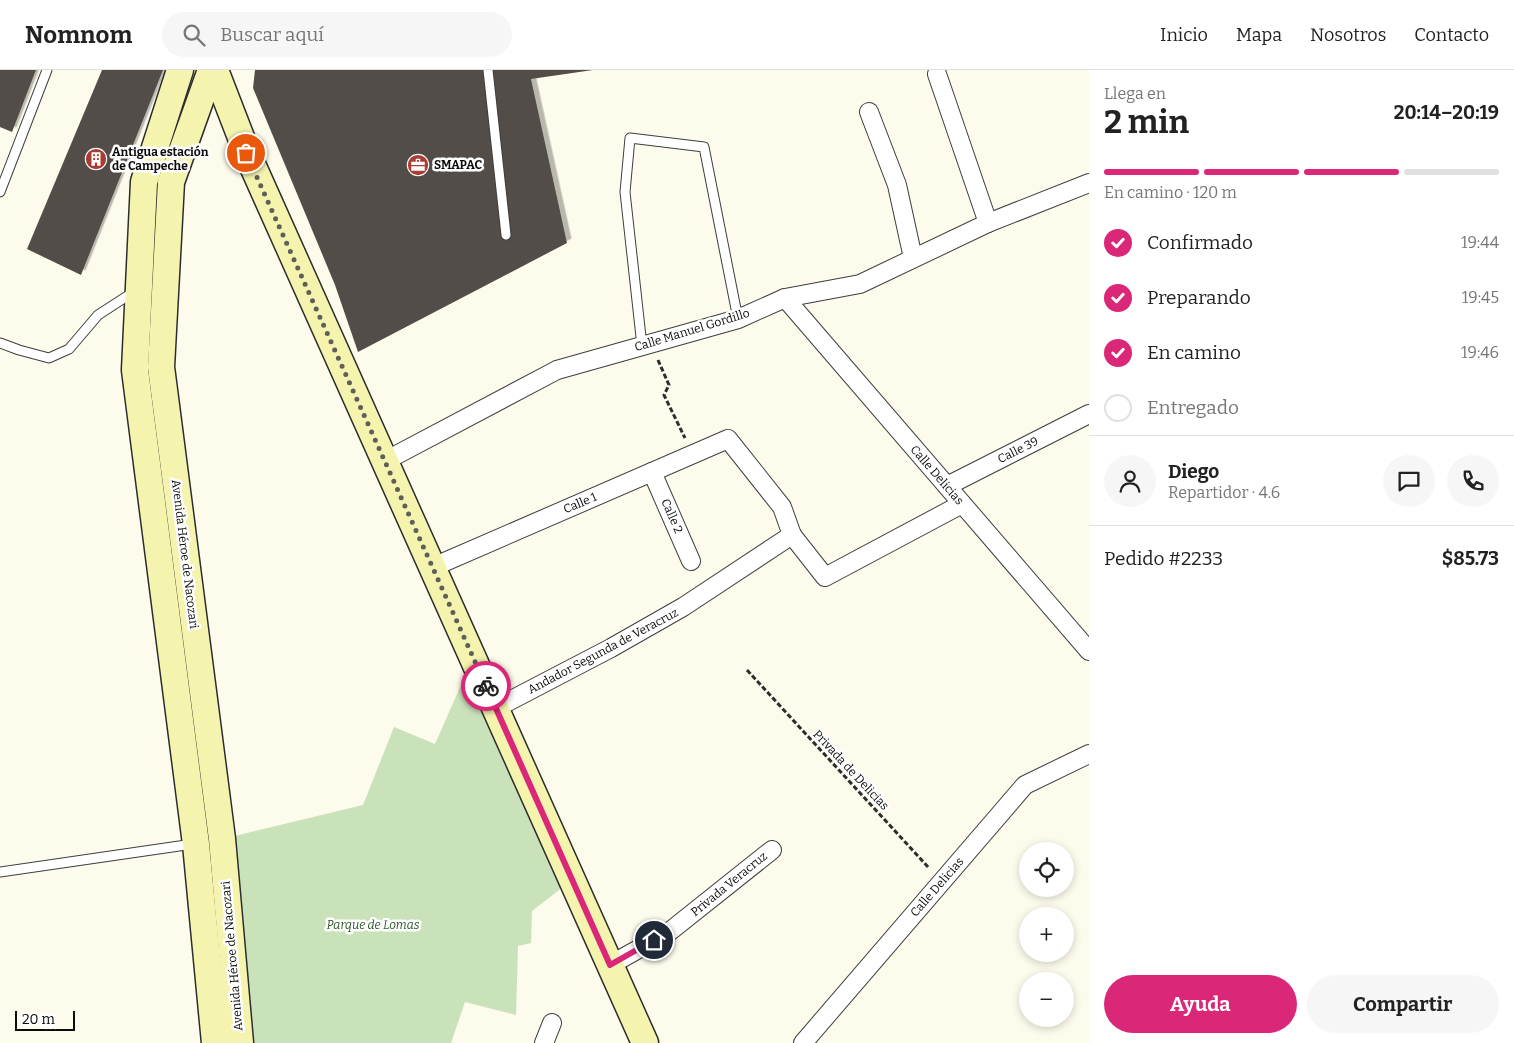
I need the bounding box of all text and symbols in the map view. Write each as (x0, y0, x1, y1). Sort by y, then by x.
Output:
search box (162, 12, 512, 57)
text: Nomnom (25, 21, 132, 49)
icon: search (180, 21, 208, 49)
text: Buscar aquí (220, 23, 324, 46)
text: Inicio (1160, 24, 1208, 46)
text: Mapa (1236, 24, 1282, 46)
text: Nosotros (1310, 24, 1386, 46)
text: Contacto (1414, 24, 1489, 46)
text: Llega en (1104, 84, 1166, 103)
text: 20:14–20:19 (1394, 101, 1499, 124)
text: 2 min (1104, 103, 1189, 141)
pin (225, 132, 267, 174)
icon: bag (232, 139, 260, 167)
place label: Antigua estación de Campeche (112, 145, 209, 173)
building icon: Antigua estación de Campeche (84, 147, 108, 171)
office icon: SMAPAC (406, 153, 430, 177)
place label: SMAPAC (434, 158, 483, 172)
text: En camino · 120 m (1104, 183, 1237, 202)
icon: check (1104, 229, 1132, 257)
text: Confirmado (1147, 231, 1253, 254)
text: 19:44 (1461, 233, 1499, 252)
icon: check (1104, 284, 1132, 312)
text: Preparando (1147, 286, 1251, 309)
text: 19:45 (1462, 288, 1499, 307)
street label: Calle Manuel Gordillo (633, 306, 751, 354)
icon: check (1104, 339, 1132, 367)
text: En camino (1147, 341, 1241, 364)
text: 19:46 (1461, 343, 1499, 362)
text: Entregado (1147, 396, 1239, 419)
street label: Calle 39 (995, 434, 1041, 466)
street label: Calle Delicias (908, 443, 967, 508)
button: person (1104, 455, 1156, 507)
button: chat (1383, 455, 1435, 507)
button: phone (1447, 455, 1499, 507)
text: Diego (1168, 460, 1219, 483)
street label: Avenida Héroe de Nacozari (169, 479, 201, 630)
text: Repartidor · 4.6 (1168, 483, 1280, 502)
street label: Calle 1 (561, 490, 599, 516)
street label: Calle 2 (658, 496, 686, 536)
text: Pedido #2233 (1104, 547, 1223, 570)
text: $85.73 (1442, 547, 1499, 570)
street label: Andador Segunda de Veracruz (525, 605, 681, 697)
courier (461, 661, 511, 711)
icon: bike (472, 672, 500, 700)
street label: Privada de Delicias (810, 727, 892, 813)
map controls (1019, 842, 1074, 1027)
button: locate (1019, 842, 1074, 897)
street label: Privada Veracruz (688, 849, 770, 919)
street label: Calle Delicias (908, 854, 967, 919)
street label: Avenida Héroe de Nacozari (218, 880, 246, 1031)
button: + (1019, 907, 1074, 962)
park label: Parque de Lomas (327, 918, 420, 932)
pin (633, 919, 675, 961)
icon: home (640, 926, 668, 954)
button: − (1019, 972, 1074, 1027)
button: Ayuda (1104, 975, 1297, 1033)
button: Compartir (1307, 975, 1499, 1033)
scale bar (15, 1008, 75, 1031)
text: 20 m (22, 1011, 55, 1028)

